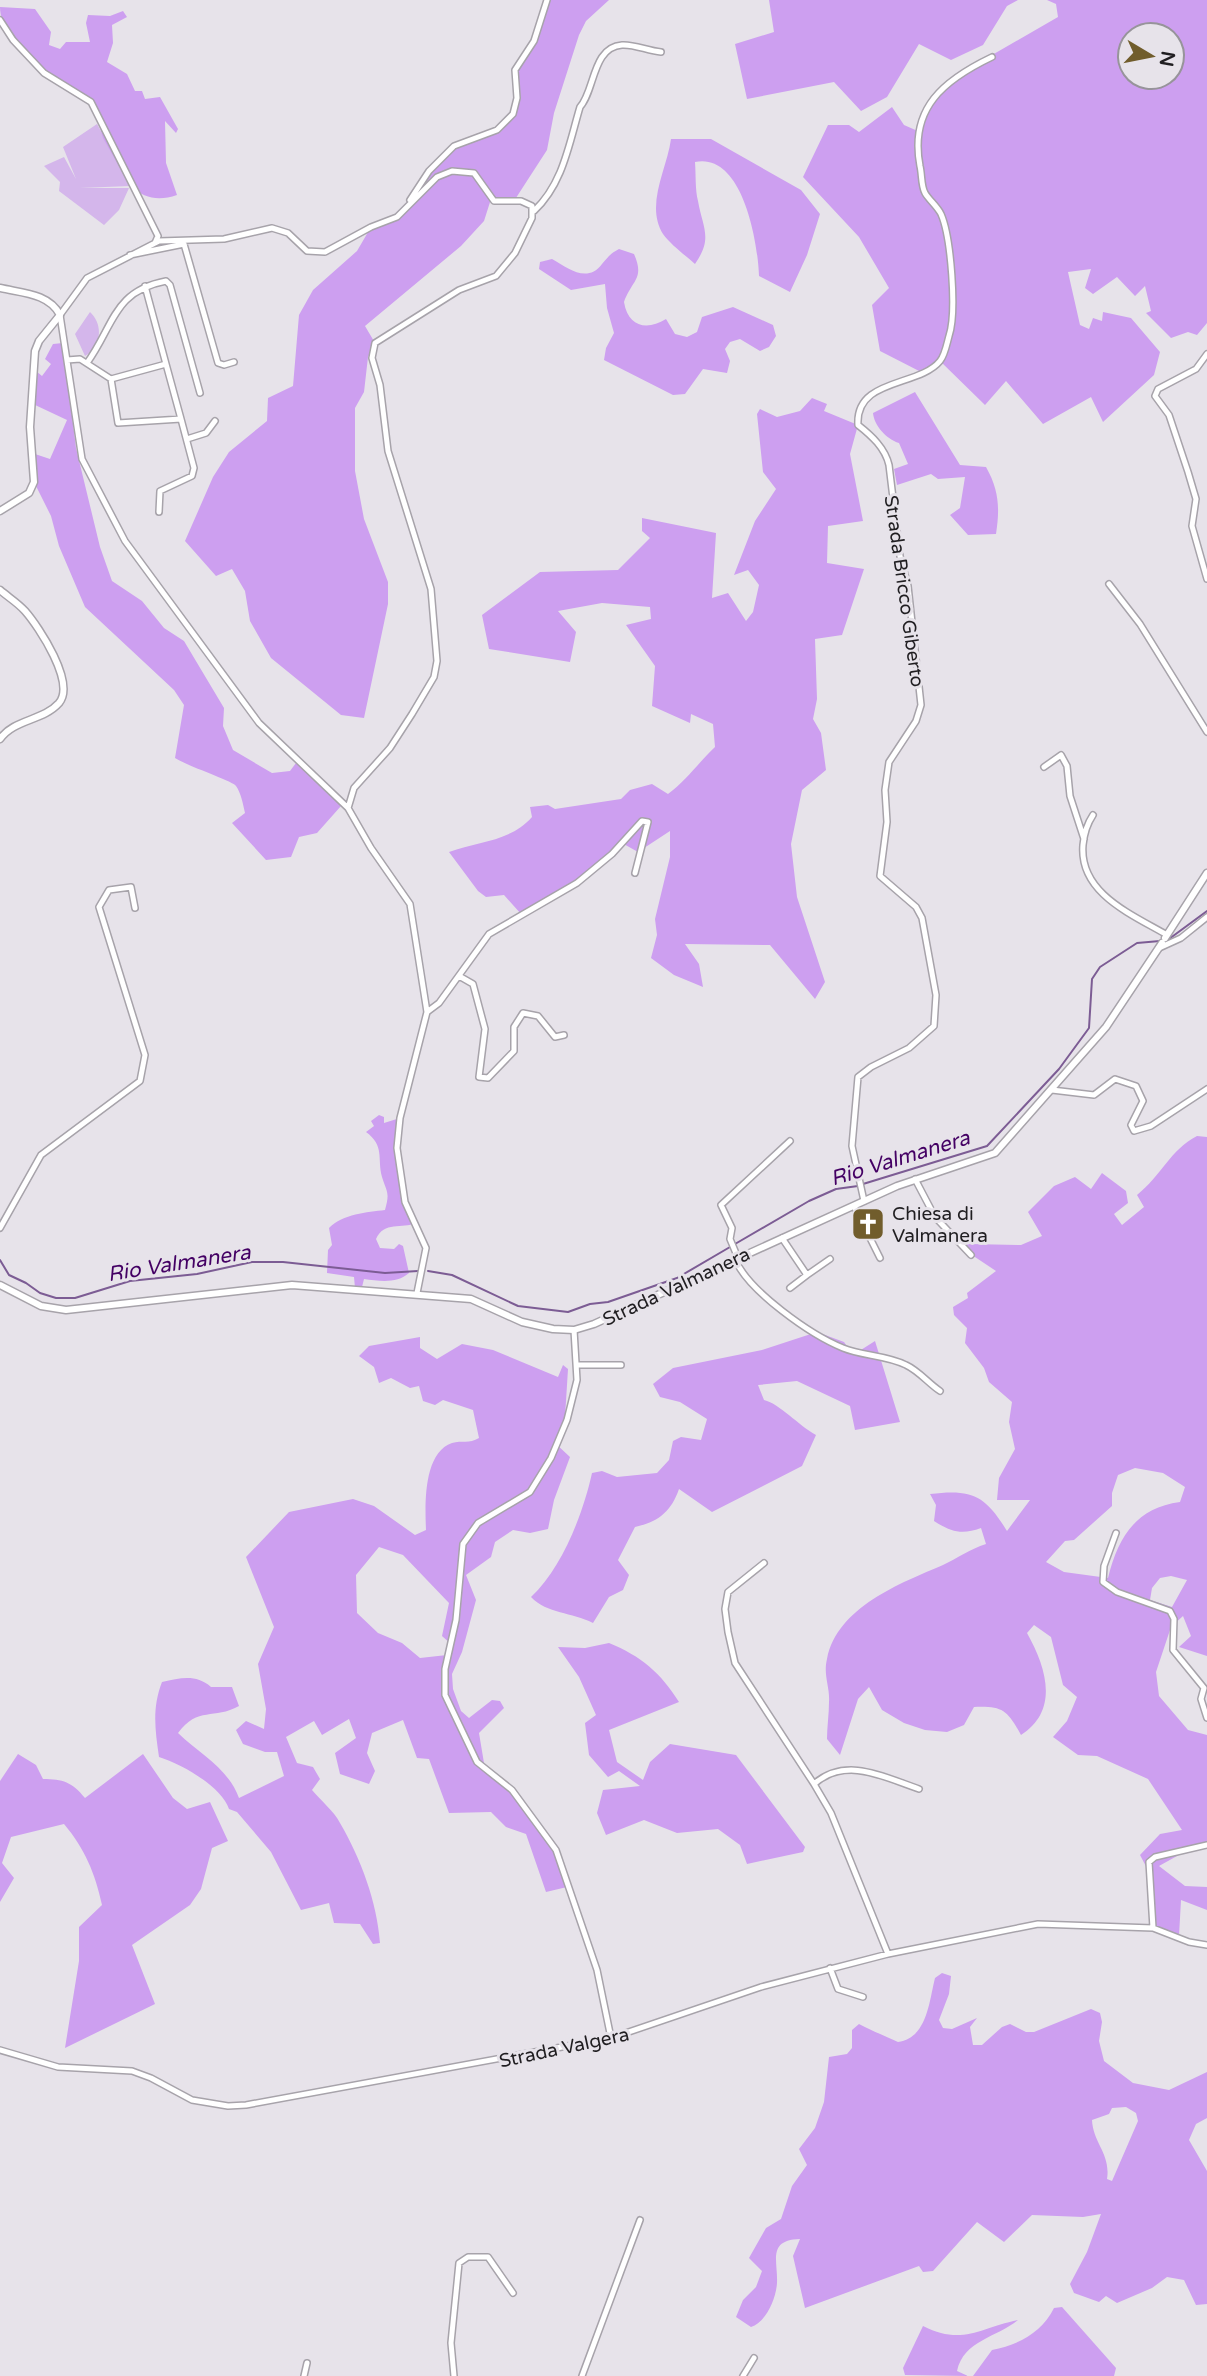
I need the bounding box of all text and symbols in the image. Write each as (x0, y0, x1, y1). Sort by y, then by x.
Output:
north arrow (1116, 21, 1186, 91)
text: N (1155, 49, 1179, 68)
street label: Strada Bricco Giberto (880, 494, 928, 689)
water label: Rio Valmanera (827, 1125, 974, 1192)
place label: Chiesa di Valmanera (892, 1203, 988, 1247)
church icon: Chiesa di Valmanera (849, 1205, 887, 1243)
water label: Rio Valmanera (106, 1240, 254, 1287)
street label: Strada Valmanera (599, 1243, 754, 1331)
street label: Strada Valgera (497, 2023, 631, 2072)

